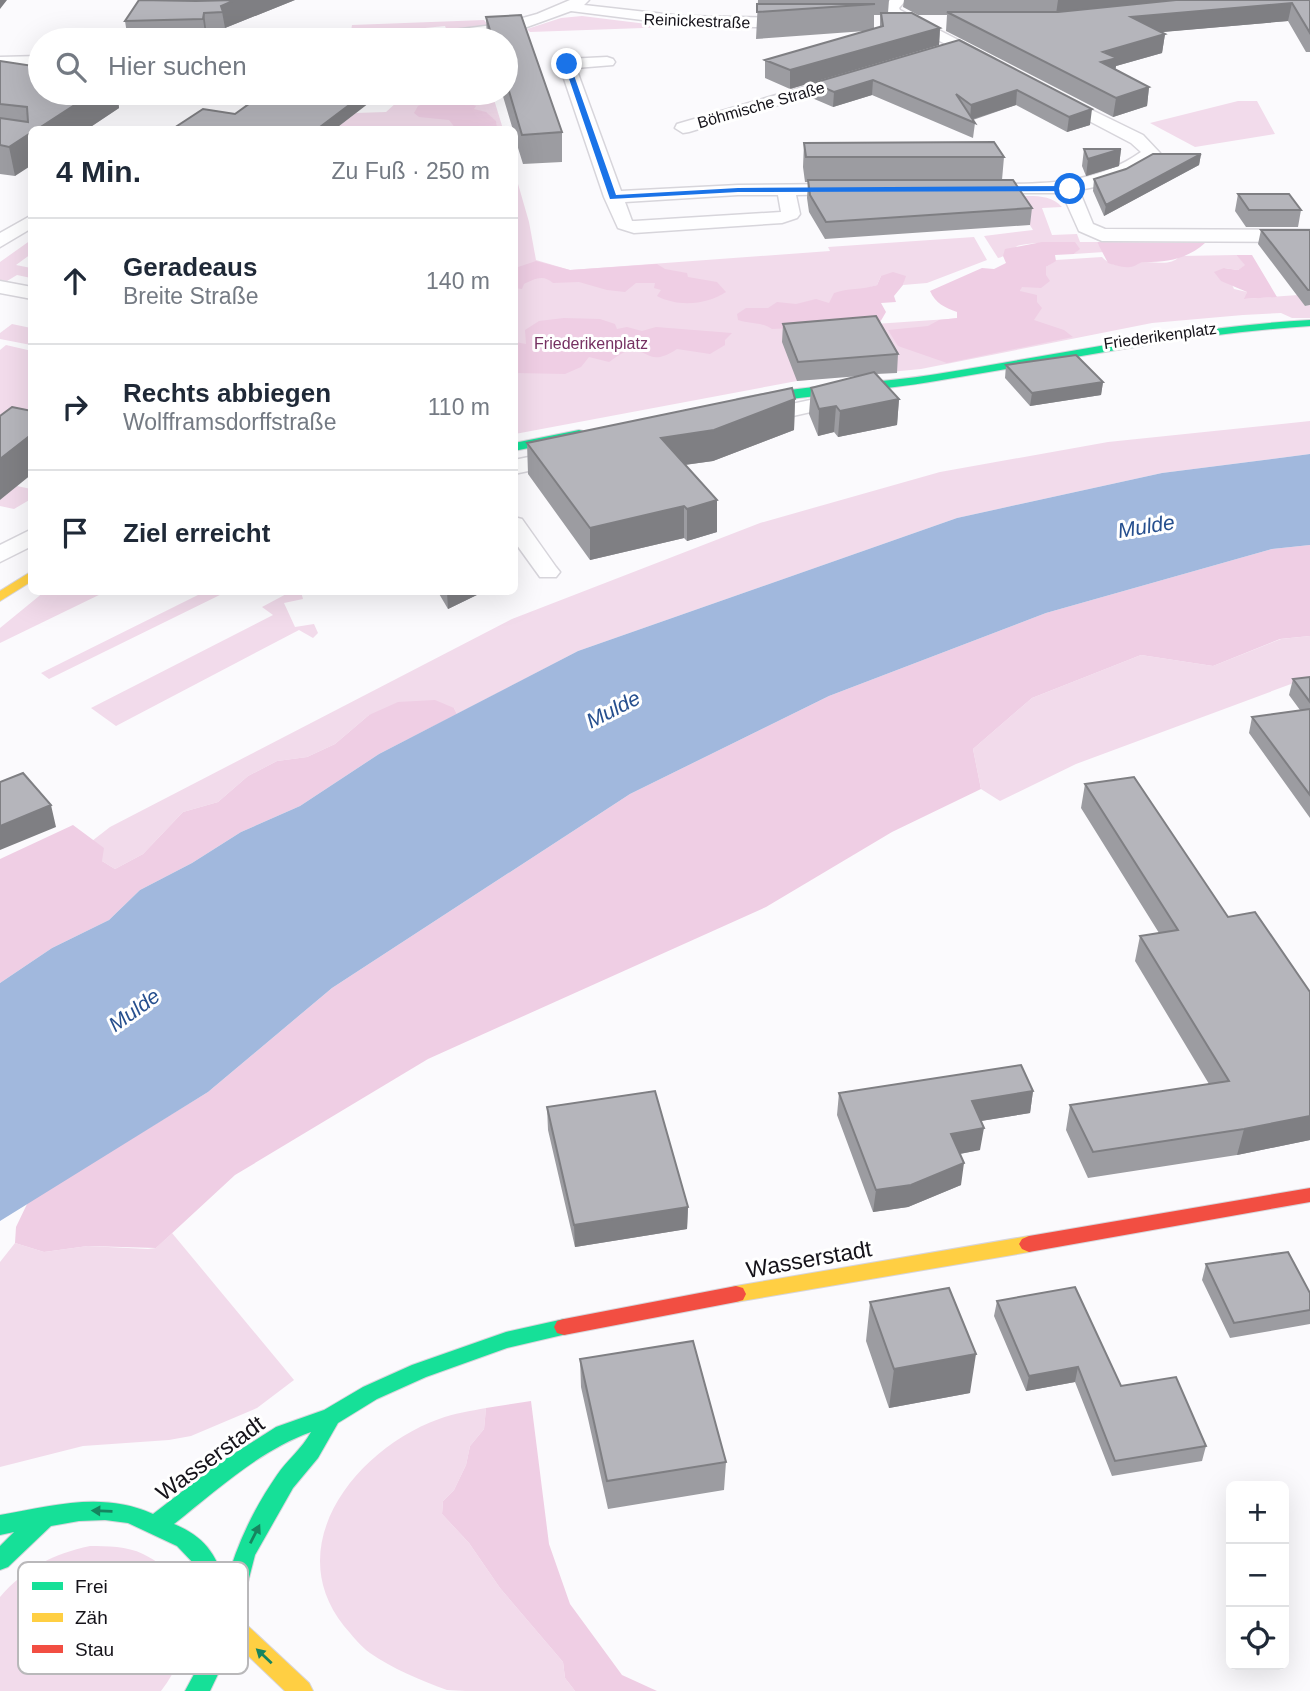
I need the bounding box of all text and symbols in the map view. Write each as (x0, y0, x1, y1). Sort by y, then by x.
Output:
street label: Reinickestraße (643, 11, 751, 31)
search box (28, 28, 518, 105)
icon: search (52, 48, 90, 86)
route end (551, 48, 582, 79)
text: Hier suchen (108, 51, 247, 81)
street label: Böhmische Straße (695, 79, 827, 131)
text: 4 Min. (56, 155, 141, 188)
text: Zu Fuß · 250 m (332, 158, 490, 184)
route start (1054, 173, 1085, 204)
text: Geradeaus (123, 252, 257, 282)
icon: ahead (56, 262, 94, 300)
text: 140 m (426, 268, 490, 294)
text: Breite Straße (123, 283, 259, 309)
street label: Friederikenplatz (1102, 320, 1218, 352)
park label: Friederikenplatz (534, 335, 648, 352)
text: Rechts abbiegen (123, 378, 331, 408)
icon: right (56, 388, 94, 426)
text: 110 m (428, 394, 490, 420)
text: Wolfframsdorffstraße (123, 409, 336, 435)
water label: Mulde (1116, 510, 1176, 542)
icon: arrive (56, 514, 94, 552)
text: Ziel erreicht (123, 518, 270, 548)
water label: Mulde (582, 686, 644, 732)
water label: Mulde (104, 984, 164, 1036)
street label: Wasserstadt (744, 1235, 874, 1283)
street label: Wasserstadt (151, 1410, 269, 1506)
map controls (1226, 1481, 1289, 1670)
button: + (1226, 1481, 1289, 1544)
one-way arrow (90, 1505, 112, 1516)
one-way arrow (249, 1523, 261, 1543)
button: − (1226, 1544, 1289, 1607)
legend (18, 1562, 248, 1674)
text: Frei (75, 1576, 108, 1597)
text: Zäh (75, 1607, 108, 1628)
button: locate (1226, 1607, 1289, 1670)
text: Stau (75, 1639, 114, 1660)
one-way arrow (256, 1649, 273, 1665)

